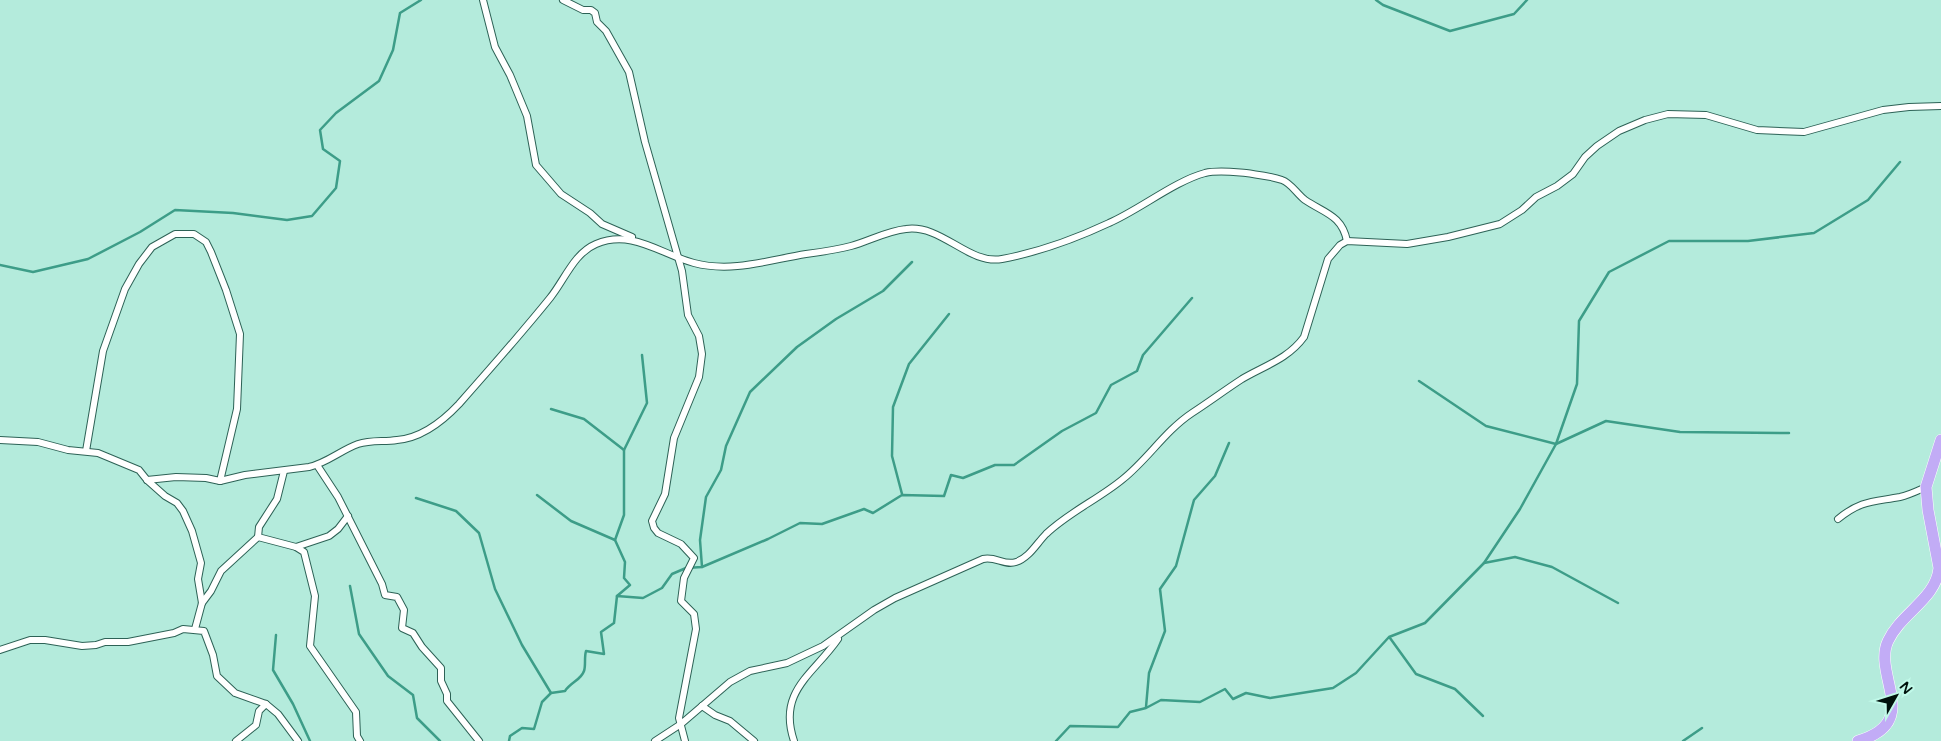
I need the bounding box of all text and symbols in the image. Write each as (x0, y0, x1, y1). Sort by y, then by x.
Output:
north arrow (1871, 671, 1921, 721)
text: N (1896, 678, 1916, 698)

